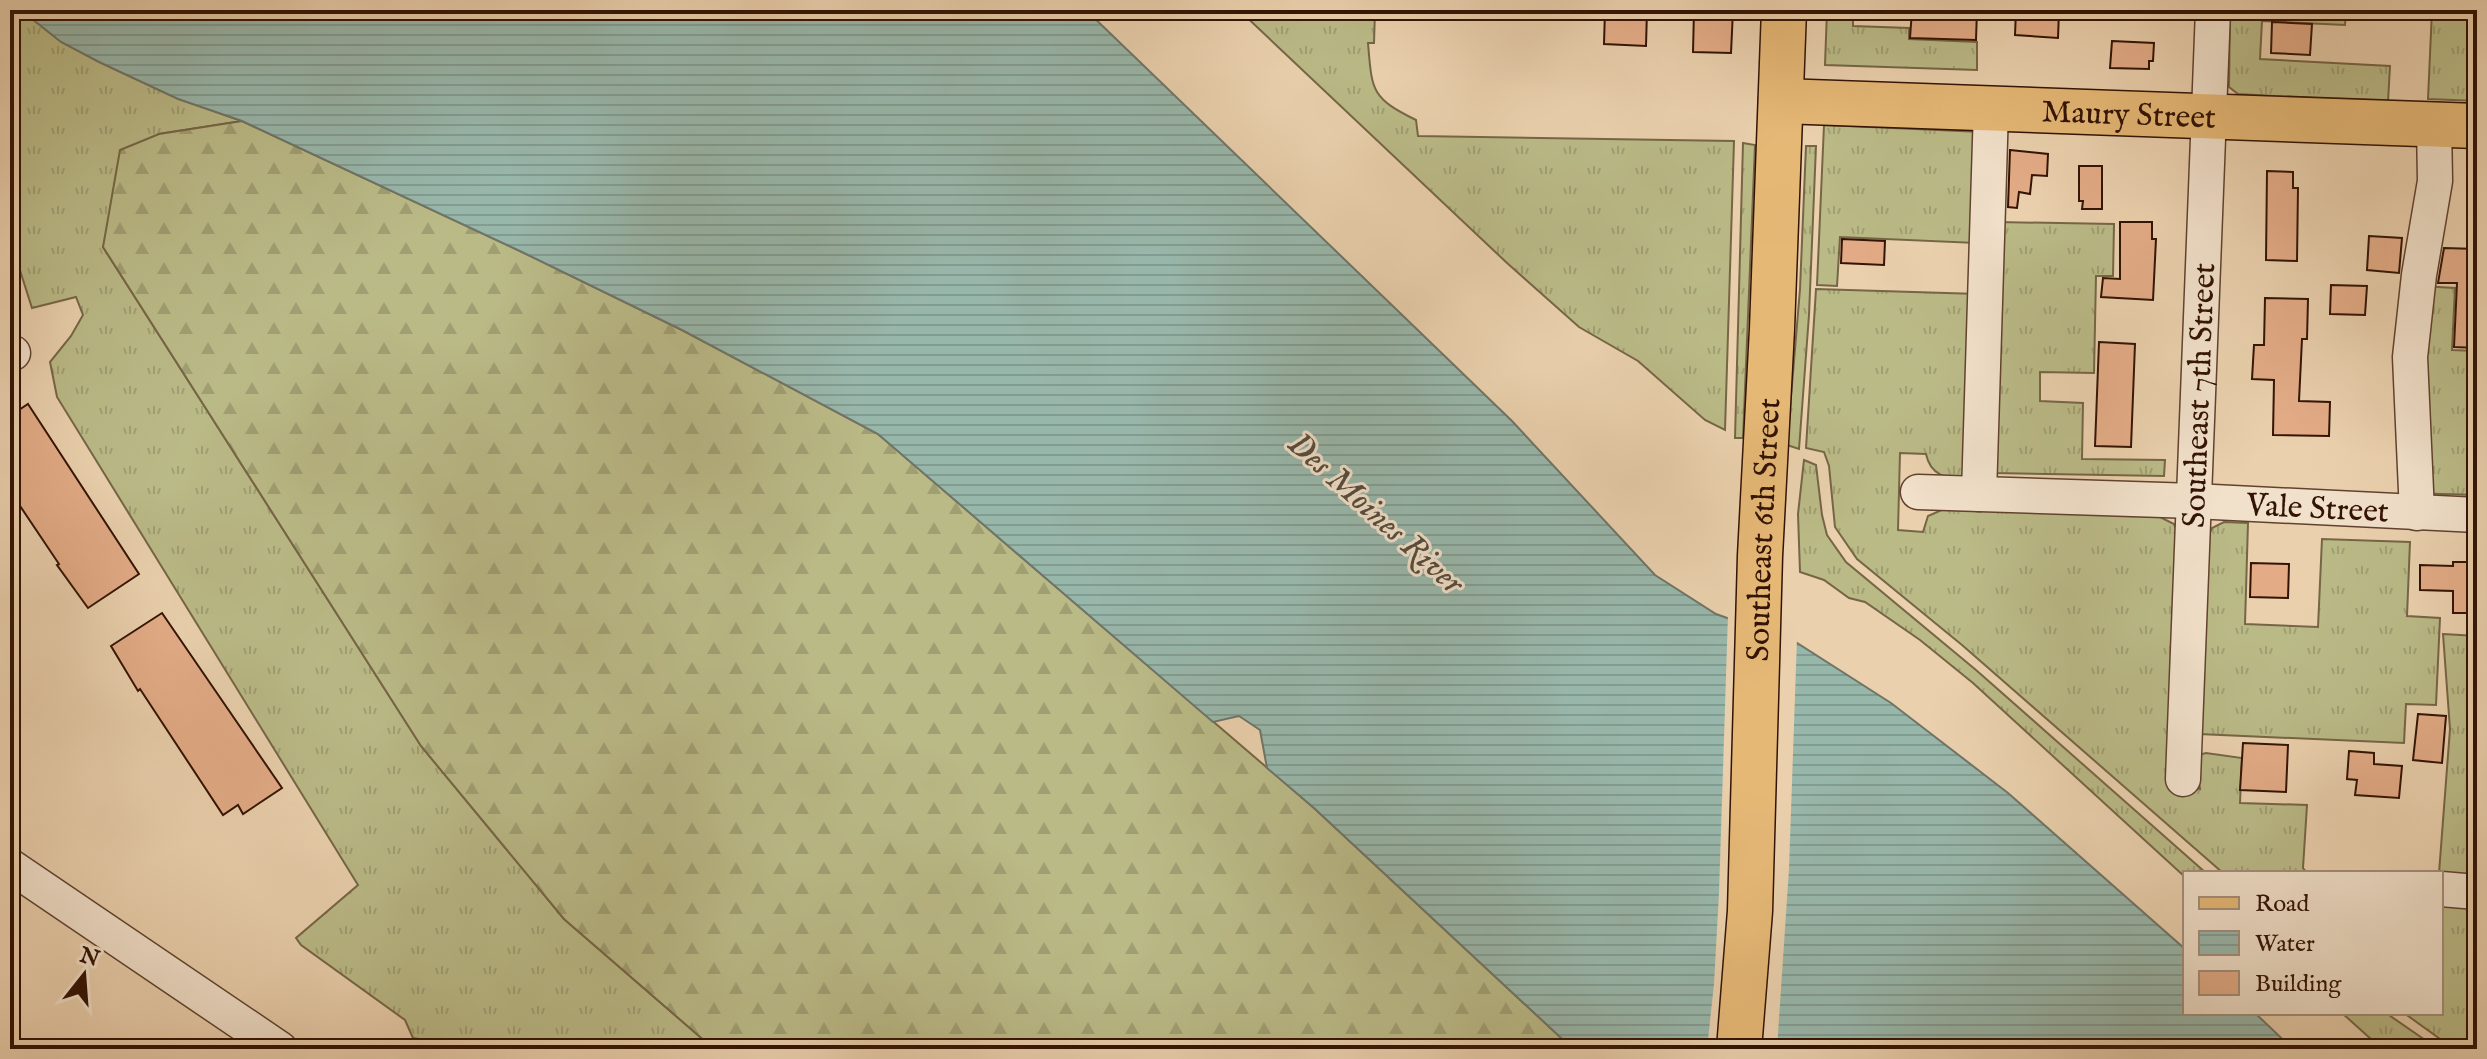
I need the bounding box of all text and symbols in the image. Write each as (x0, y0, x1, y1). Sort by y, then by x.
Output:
street label: Maury Street (2041, 92, 2217, 140)
street label: Southeast 7th Street (2175, 262, 2226, 529)
street label: Southeast 6th Street (1739, 397, 1791, 662)
water label: Des Moines River (1278, 423, 1474, 605)
street label: Vale Street (2244, 486, 2390, 534)
legend (2183, 871, 2443, 1015)
text: Road (2255, 889, 2309, 920)
text: Water (2255, 929, 2315, 960)
north arrow (44, 935, 124, 1015)
text: N (75, 941, 102, 974)
text: Building (2255, 969, 2342, 1000)

